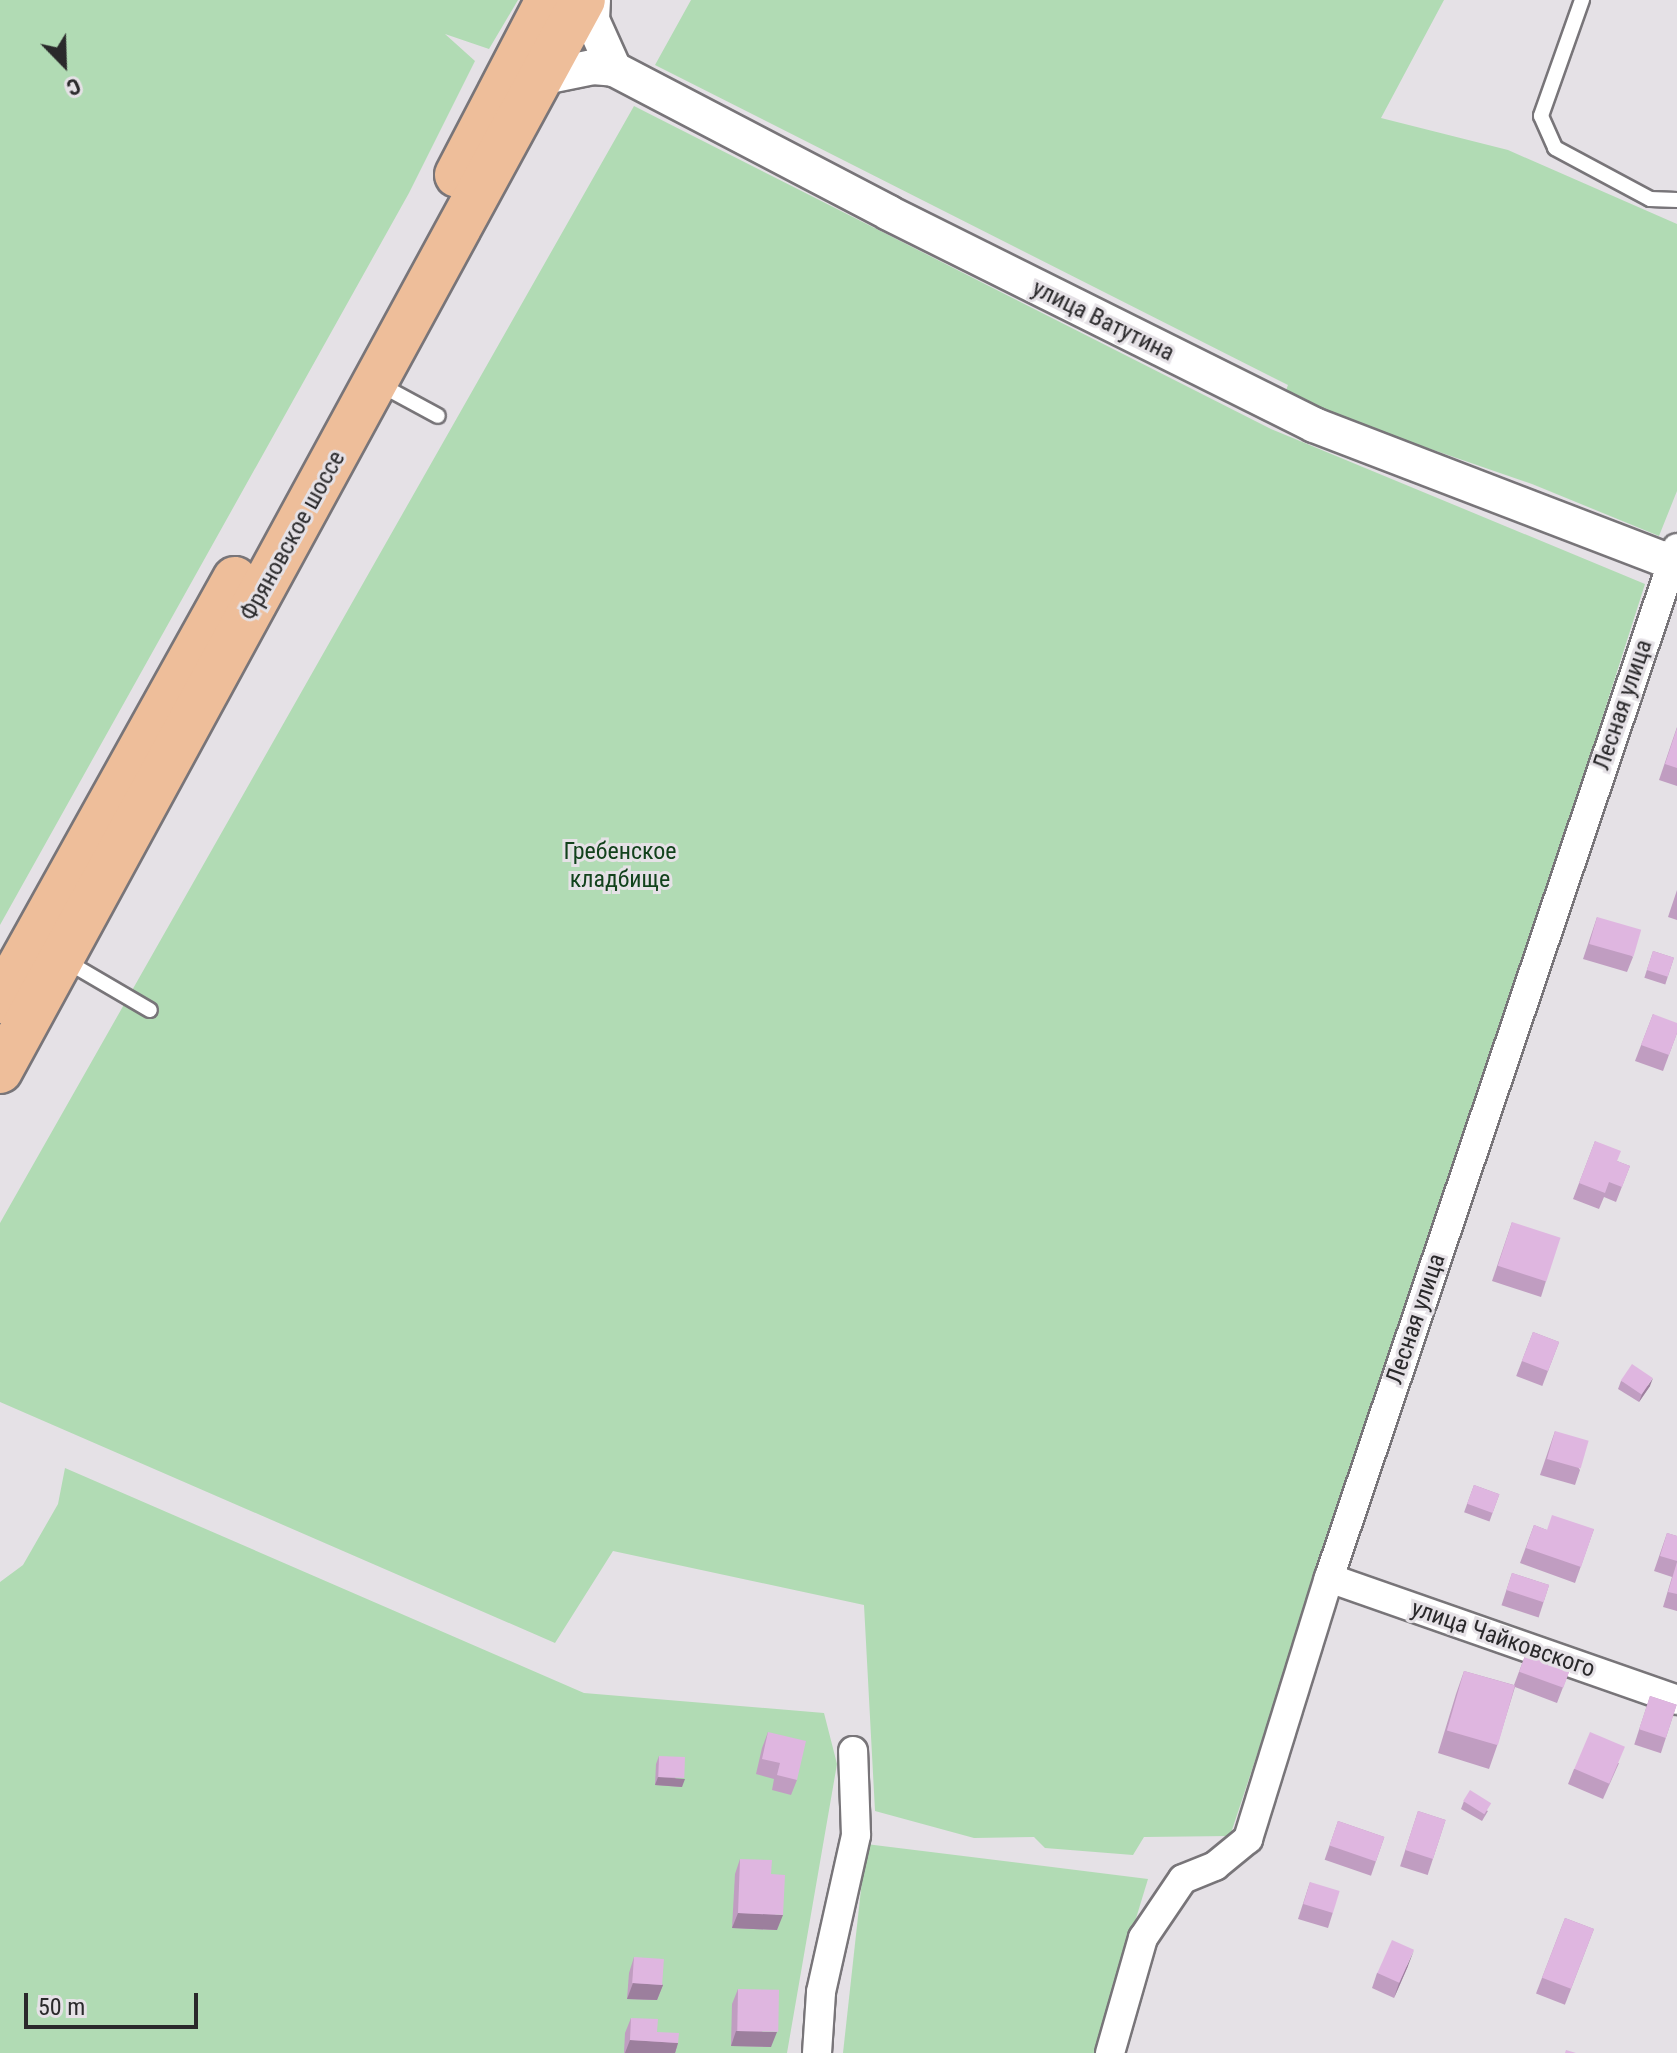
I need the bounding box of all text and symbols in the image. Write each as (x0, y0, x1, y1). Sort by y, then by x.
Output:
north arrow (24, 24, 104, 104)
text: С (63, 73, 84, 101)
street label: улица Ватутина (1027, 274, 1179, 368)
street label: Фряновское шоссе (234, 446, 352, 626)
street label: Лесная улица (1587, 636, 1659, 774)
park label: Гребенское кладбище (563, 838, 677, 894)
street label: Лесная улица (1380, 1250, 1452, 1388)
street label: улица Чайковского (1407, 1594, 1599, 1684)
scale bar (28, 1977, 202, 2027)
text: 50 m (38, 1993, 85, 2021)

